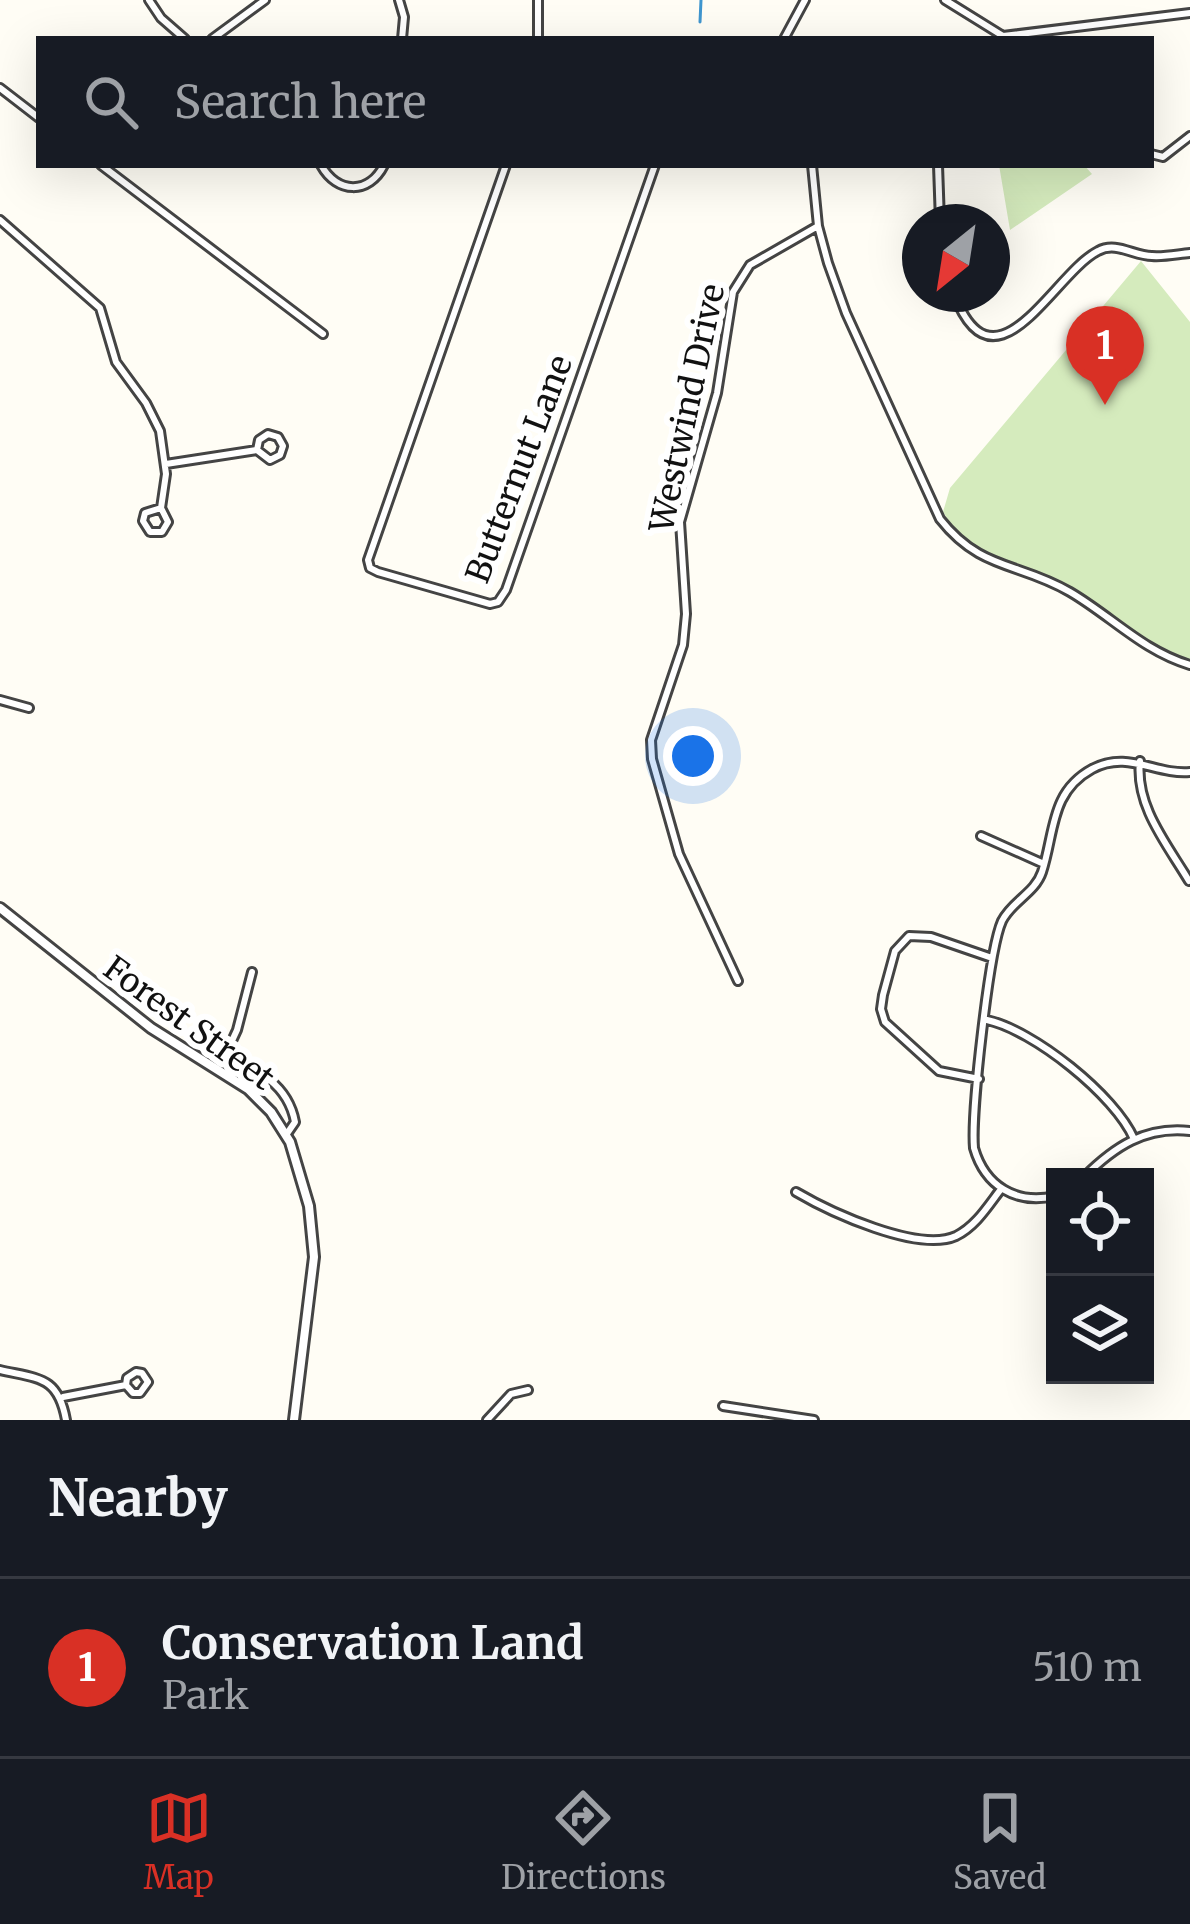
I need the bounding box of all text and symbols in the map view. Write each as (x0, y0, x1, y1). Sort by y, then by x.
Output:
search box (36, 36, 1154, 168)
icon: search (78, 69, 144, 135)
text: Search here (174, 74, 426, 130)
north arrow (902, 204, 1010, 312)
street label: Westwind Drive (640, 280, 733, 537)
pin: 1 (1066, 306, 1144, 405)
street label: Butternut Lane (457, 349, 581, 589)
your location (663, 726, 723, 786)
street label: Forest Street (96, 947, 282, 1099)
map controls (1046, 1168, 1154, 1384)
button: locate (1046, 1168, 1154, 1276)
button: layers (1046, 1276, 1154, 1384)
text: Nearby (48, 1466, 228, 1530)
text: Conservation Land (162, 1615, 584, 1671)
text: 1 (78, 1643, 96, 1692)
text: 510 m (1032, 1643, 1142, 1692)
text: Park (162, 1671, 249, 1720)
tab: Map (144, 1785, 214, 1898)
tab: Directions (501, 1785, 666, 1898)
tab: Saved (953, 1785, 1046, 1898)

